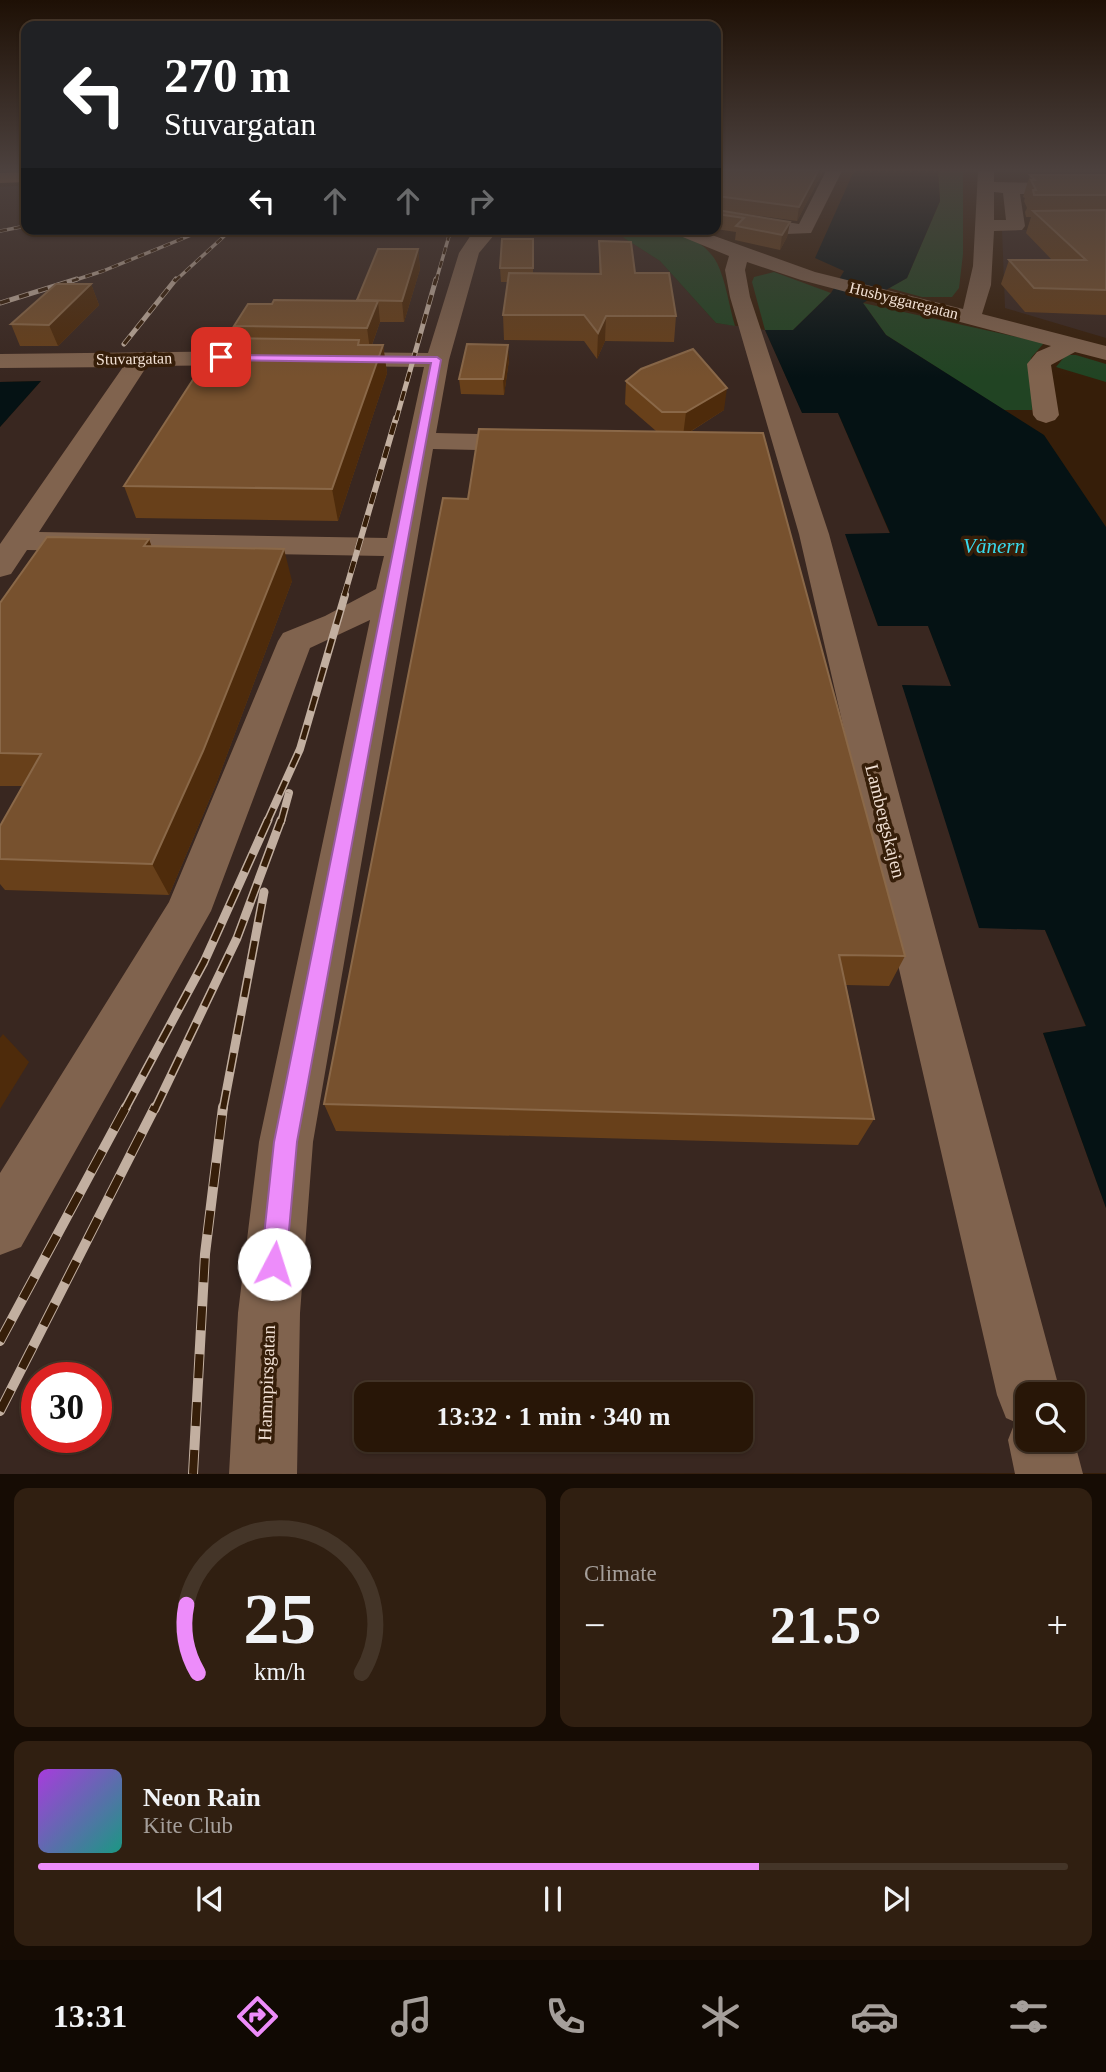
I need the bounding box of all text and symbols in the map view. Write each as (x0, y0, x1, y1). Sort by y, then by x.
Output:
text: 270 m (164, 48, 291, 103)
icon: left (49, 49, 140, 140)
text: Stuvargatan (164, 106, 316, 142)
icon: left (243, 182, 281, 220)
icon: ahead (316, 182, 354, 220)
icon: ahead (389, 182, 427, 220)
icon: right (462, 182, 500, 220)
street label: Husbyggaregatan (847, 279, 960, 323)
pin (191, 327, 251, 387)
icon: arrive (202, 338, 240, 376)
street label: Stuvargatan (96, 349, 172, 369)
water label: Vänern (963, 534, 1025, 558)
street label: Lambergskajen (861, 762, 910, 881)
position arrow (237, 1227, 311, 1301)
street label: Hamnpirsgatan (254, 1324, 279, 1441)
speed limit sign: 30 (21, 1362, 112, 1453)
map controls (1015, 1382, 1085, 1452)
button: search (1015, 1382, 1085, 1452)
text: 13:32 · 1 min · 340 m (437, 1402, 671, 1431)
text: Climate (584, 1561, 657, 1586)
text: 25 (244, 1579, 316, 1660)
text: 21.5° (770, 1597, 882, 1654)
text: − (584, 1604, 605, 1646)
text: + (1047, 1604, 1068, 1646)
text: km/h (254, 1658, 306, 1685)
text: Neon Rain (143, 1783, 261, 1812)
text: Kite Club (143, 1813, 233, 1838)
icon: previous (191, 1880, 229, 1918)
icon: pause (534, 1880, 572, 1918)
icon: next (877, 1880, 915, 1918)
icon: directions (233, 1992, 282, 2041)
icon: music (387, 1992, 436, 2041)
icon: phone (541, 1992, 590, 2041)
icon: climate (696, 1992, 745, 2041)
icon: car (850, 1992, 899, 2041)
icon: filters (1004, 1992, 1053, 2041)
text: 13:31 (53, 1998, 127, 2034)

